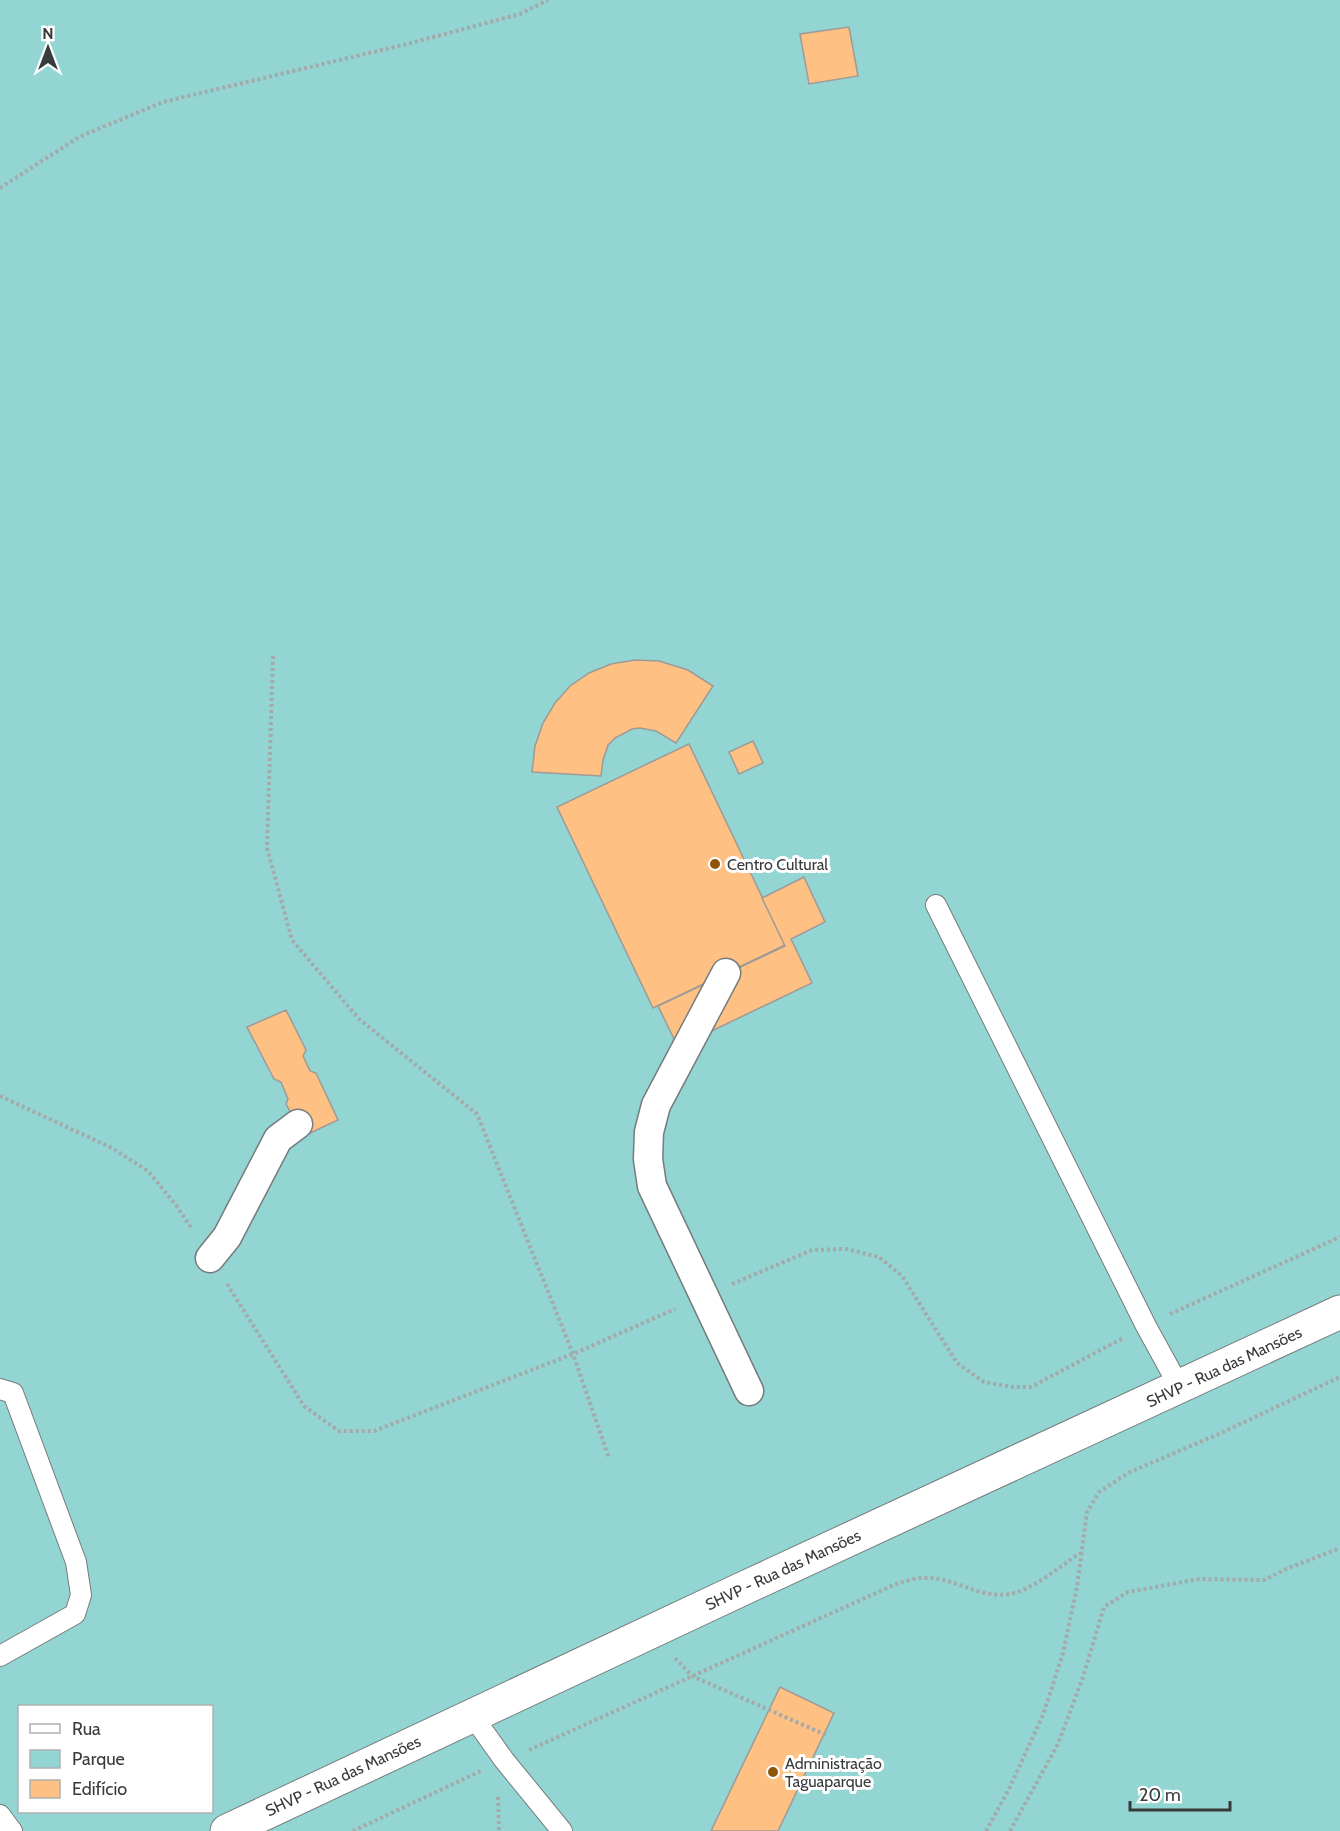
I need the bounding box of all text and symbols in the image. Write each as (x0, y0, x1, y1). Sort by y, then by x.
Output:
north arrow (18, 18, 78, 78)
text: N (42, 24, 54, 43)
place label: Centro Cultural (727, 855, 828, 874)
marker: Centro Cultural (708, 857, 722, 871)
street label: SHVP - Rua das Mansões (1143, 1322, 1305, 1411)
street label: SHVP - Rua das Mansões (702, 1525, 864, 1614)
legend (18, 1705, 213, 1813)
text: Rua (72, 1718, 101, 1740)
street label: SHVP - Rua das Mansões (262, 1731, 424, 1820)
text: Parque (72, 1748, 125, 1770)
place label: Administração Taguaparque (785, 1754, 882, 1791)
marker: Administração Taguaparque (766, 1765, 780, 1779)
scale bar (1130, 1774, 1230, 1812)
text: Edifício (72, 1778, 127, 1800)
text: 20 m (1139, 1784, 1181, 1806)

